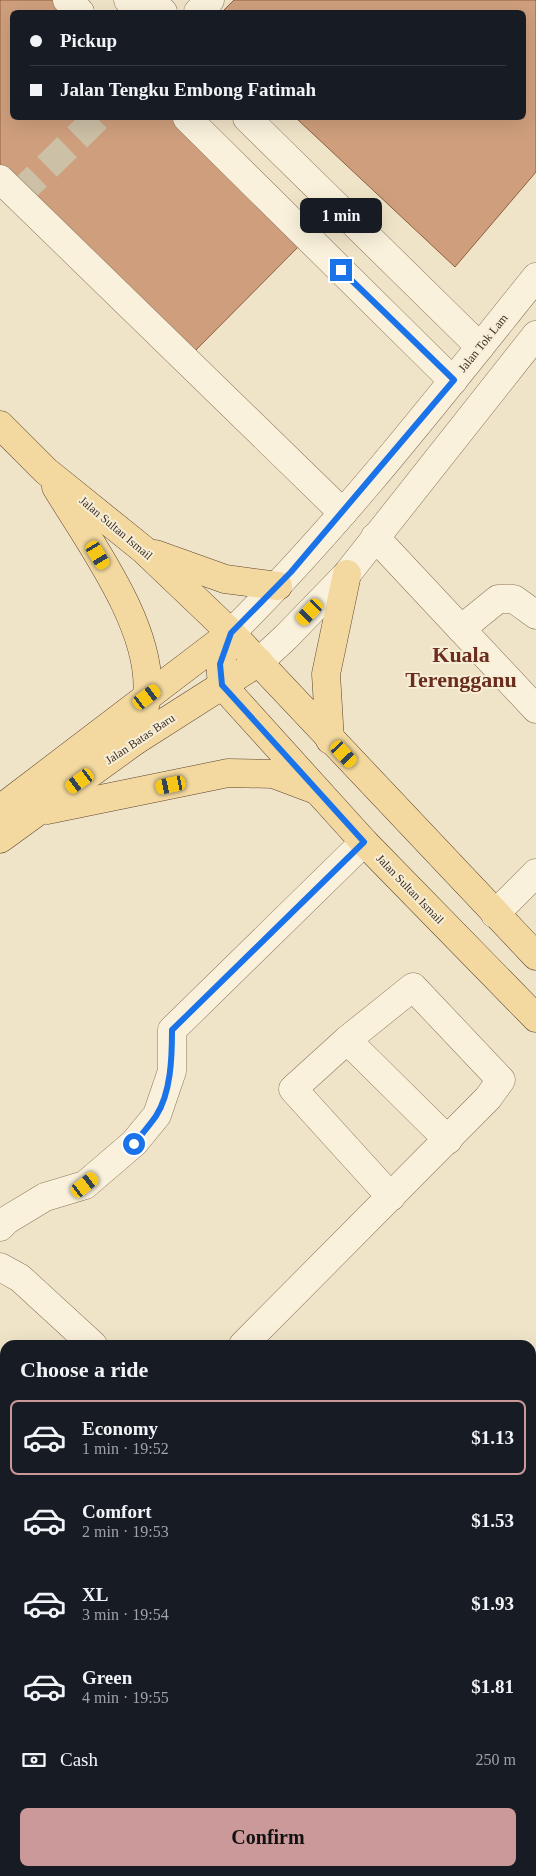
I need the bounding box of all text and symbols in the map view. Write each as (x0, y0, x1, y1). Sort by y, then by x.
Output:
text: Pickup (60, 30, 117, 51)
text: Jalan Tengku Embong Fatimah (60, 79, 316, 100)
callout: 1 min (300, 198, 382, 232)
text: 1 min (322, 207, 360, 224)
route end (330, 259, 352, 281)
street label: Jalan Tok Lam (455, 311, 511, 375)
street label: Jalan Sultan Ismail (77, 493, 156, 563)
car (83, 538, 112, 572)
car (294, 596, 325, 628)
district label: Kuala Terengganu (405, 642, 517, 692)
car (130, 682, 163, 712)
street label: Jalan Batas Baru (103, 711, 177, 767)
car (328, 738, 359, 770)
car (63, 766, 96, 796)
car (154, 775, 187, 795)
street label: Jalan Sultan Ismail (373, 851, 447, 927)
route start (123, 1133, 145, 1155)
car (68, 1170, 101, 1200)
text: Choose a ride (20, 1357, 148, 1382)
icon: car (22, 1415, 67, 1460)
text: Economy (82, 1418, 158, 1439)
text: $1.13 (471, 1427, 514, 1448)
text: 1 min · 19:52 (82, 1440, 169, 1457)
icon: car (22, 1498, 67, 1543)
text: Comfort (82, 1501, 152, 1522)
text: $1.53 (471, 1510, 514, 1531)
text: 2 min · 19:53 (82, 1523, 169, 1540)
icon: car (22, 1581, 67, 1626)
text: XL (82, 1584, 108, 1605)
text: $1.93 (471, 1593, 514, 1614)
text: 3 min · 19:54 (82, 1606, 169, 1623)
icon: car (22, 1664, 67, 1709)
text: Green (82, 1667, 132, 1688)
text: $1.81 (471, 1676, 514, 1697)
text: 4 min · 19:55 (82, 1689, 169, 1706)
icon: cash (20, 1746, 48, 1774)
text: Cash (60, 1749, 98, 1770)
text: 250 m (476, 1751, 516, 1768)
button: Confirm (20, 1808, 516, 1866)

